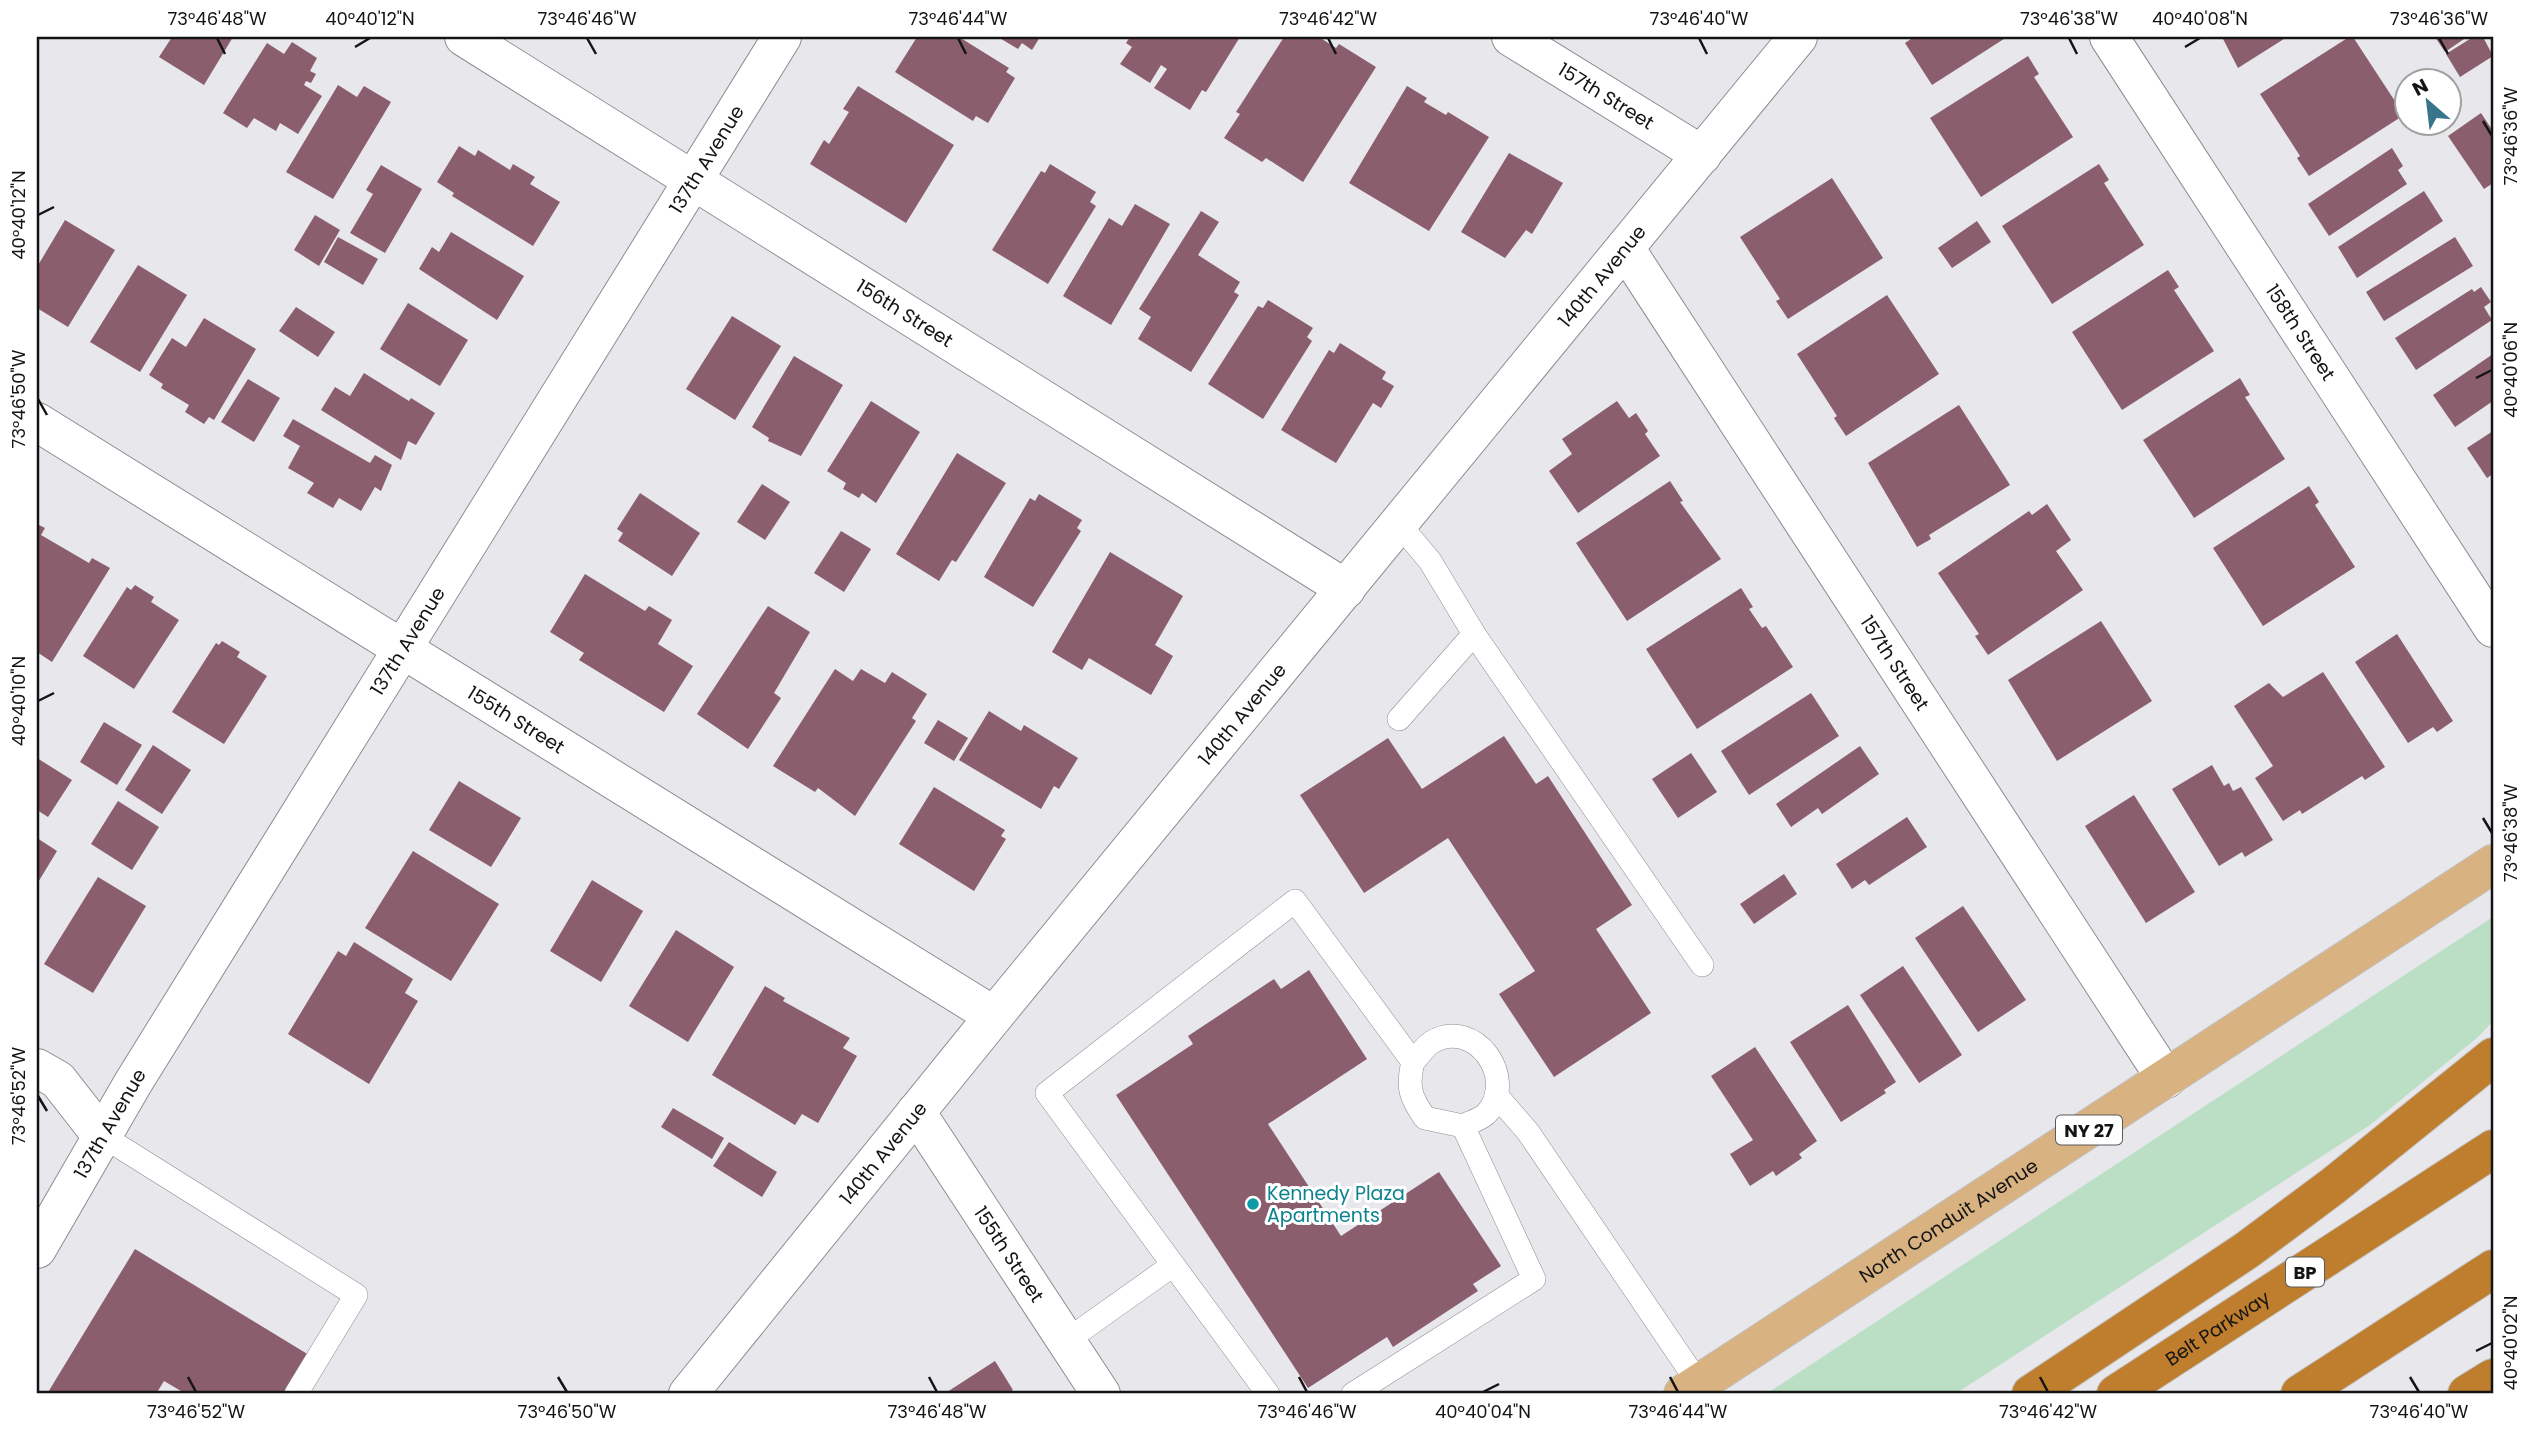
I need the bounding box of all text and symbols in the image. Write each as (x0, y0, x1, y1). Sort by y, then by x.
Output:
text: 73°46'48"W (168, 6, 267, 31)
text: 40°40'12"N (325, 6, 415, 31)
text: 73°46'46"W (538, 6, 637, 31)
text: 73°46'44"W (909, 6, 1008, 31)
text: 73°46'42"W (1279, 6, 1377, 31)
text: 73°46'40"W (1650, 6, 1749, 31)
text: 73°46'38"W (2020, 6, 2119, 31)
text: 40°40'08"N (2152, 6, 2248, 31)
text: 73°46'36"W (2390, 6, 2489, 31)
street label: 157th Street (1553, 56, 1659, 136)
north arrow (2394, 66, 2464, 136)
text: N (2408, 72, 2433, 103)
text: 73°46'36"W (2498, 86, 2523, 185)
street label: 137th Avenue (662, 100, 750, 219)
text: 40°40'12"N (6, 170, 31, 260)
street label: 140th Avenue (1552, 219, 1652, 333)
street label: 156th Street (851, 272, 959, 354)
street label: 158th Street (2260, 279, 2342, 386)
text: 40°40'06"N (2498, 322, 2523, 418)
text: 73°46'50"W (6, 349, 31, 448)
street label: 137th Avenue (363, 581, 451, 700)
street label: 157th Street (1854, 610, 1936, 716)
text: 40°40'10"N (6, 656, 31, 746)
street label: 140th Avenue (1192, 657, 1292, 771)
street label: 155th Street (462, 679, 570, 760)
text: 73°46'38"W (2498, 783, 2523, 882)
text: 73°46'52"W (6, 1047, 31, 1145)
street label: 137th Avenue (67, 1063, 152, 1184)
street label: 140th Avenue (833, 1096, 933, 1210)
road number: NY 27 (2056, 1115, 2122, 1144)
street label: North Conduit Avenue (1853, 1152, 2043, 1289)
place label: Kennedy Plaza Apartments (1267, 1180, 1405, 1229)
marker: Kennedy Plaza Apartments (1245, 1196, 1261, 1212)
street label: 155th Street (968, 1201, 1051, 1308)
road number: BP (2286, 1258, 2324, 1287)
street label: Belt Parkway (2160, 1284, 2275, 1372)
text: 40°40'02"N (2498, 1295, 2523, 1391)
text: 73°46'52"W (147, 1399, 245, 1424)
text: 73°46'50"W (518, 1399, 617, 1424)
text: 73°46'48"W (888, 1399, 987, 1424)
text: 73°46'46"W (1258, 1399, 1357, 1424)
text: 40°40'04"N (1435, 1399, 1531, 1424)
text: 73°46'44"W (1629, 1399, 1728, 1424)
text: 73°46'42"W (1999, 1399, 2097, 1424)
text: 73°46'40"W (2370, 1399, 2469, 1424)

